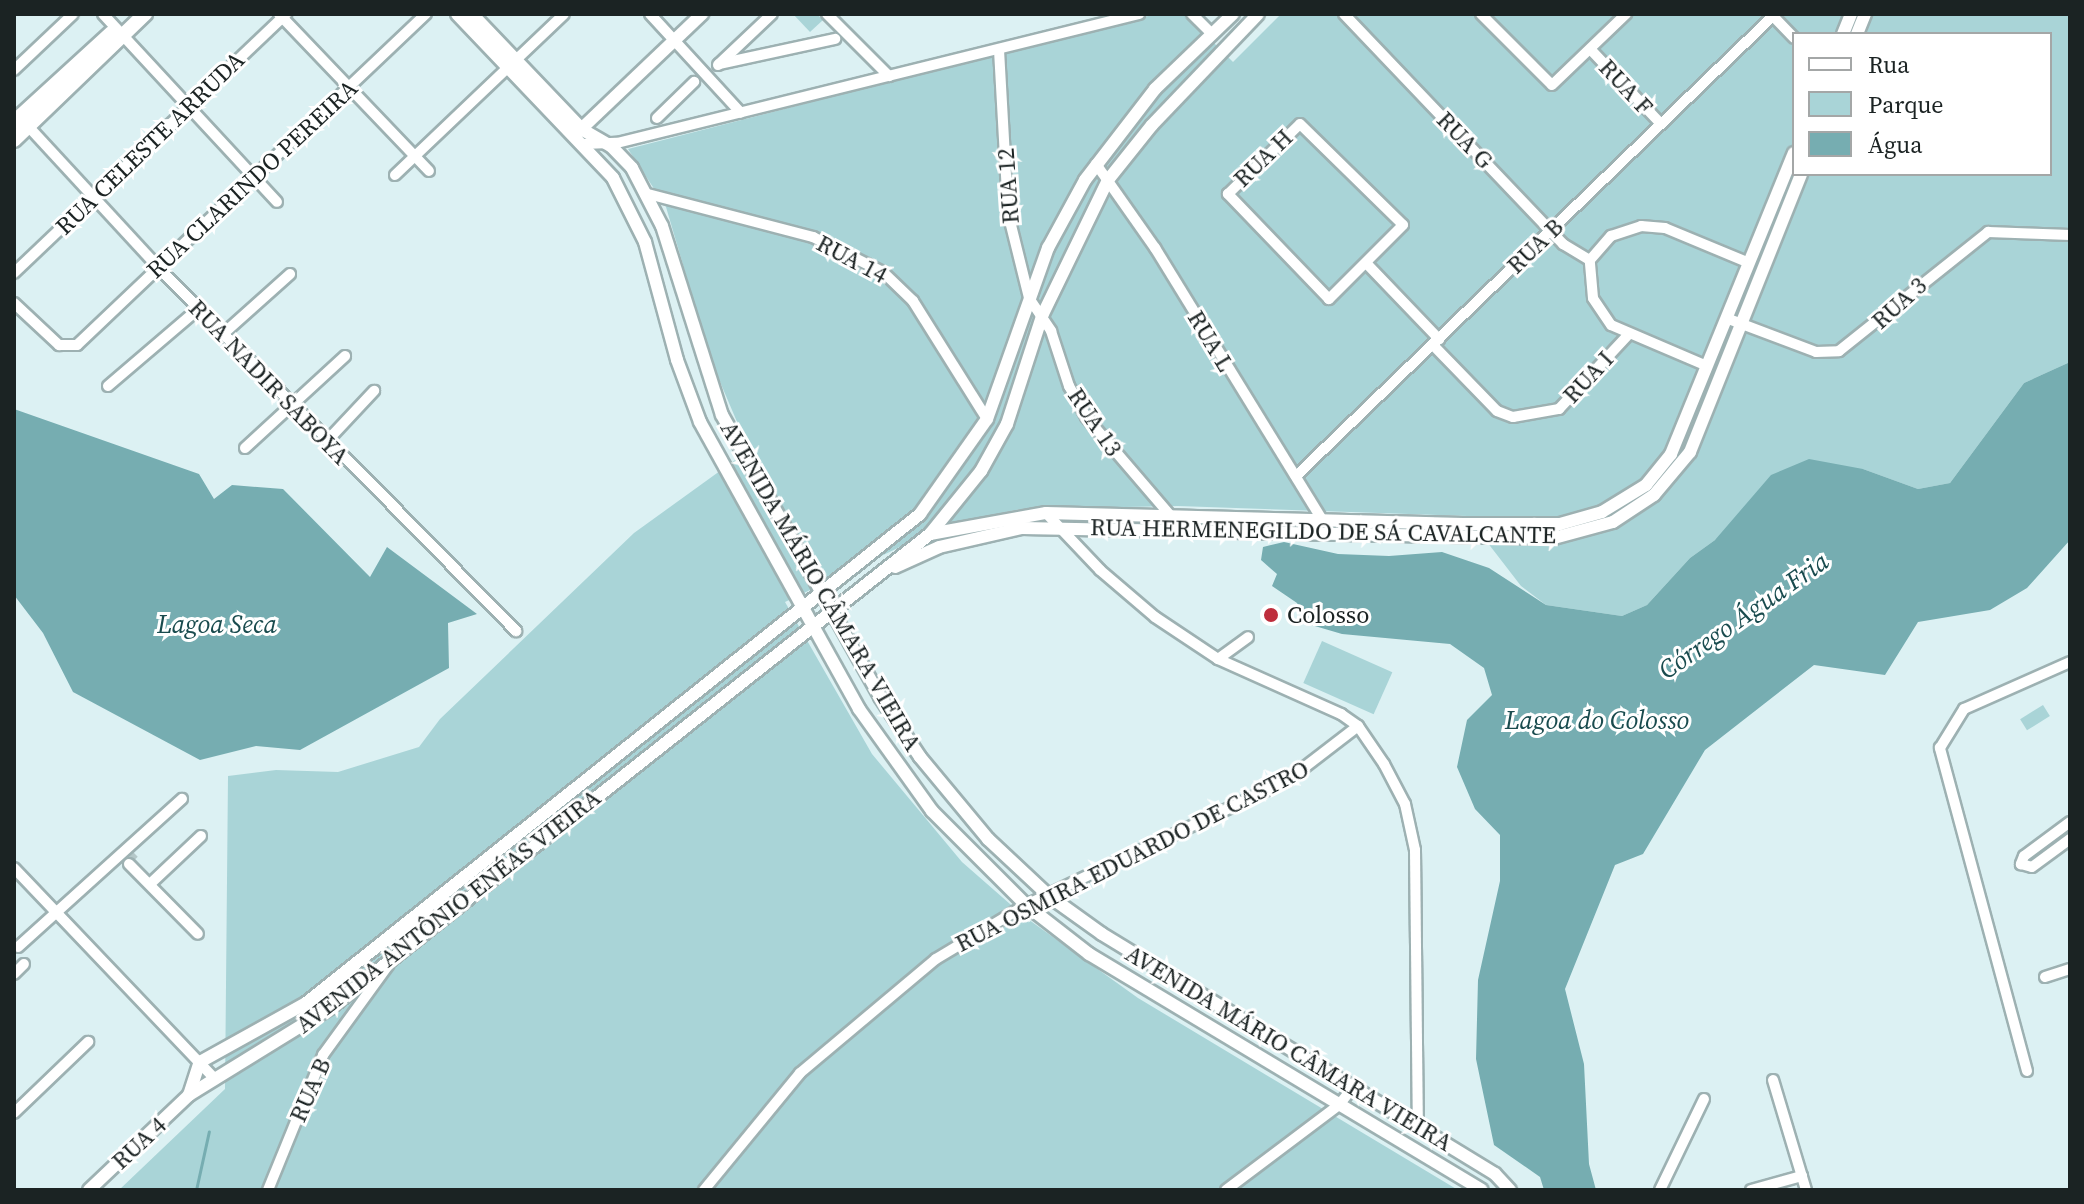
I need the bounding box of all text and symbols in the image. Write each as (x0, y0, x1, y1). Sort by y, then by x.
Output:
legend (1792, 32, 2052, 176)
street label: RUA CELESTE ARRUDA (50, 45, 250, 241)
text: Rua (1868, 48, 1910, 81)
street label: RUA F (1593, 53, 1659, 121)
street label: RUA CLARINDO PEREIRA (141, 74, 363, 284)
text: Parque (1868, 88, 1944, 121)
street label: RUA G (1431, 105, 1499, 175)
street label: RUA H (1228, 123, 1298, 193)
text: Água (1868, 128, 1923, 161)
street label: RUA 12 (991, 147, 1025, 225)
street label: RUA B (1501, 212, 1569, 280)
street label: RUA 14 (812, 228, 892, 290)
street label: RUA 3 (1866, 271, 1932, 335)
street label: RUA NADIR SABOYA (183, 294, 355, 470)
street label: RUA L (1182, 305, 1240, 377)
street label: RUA I (1557, 345, 1619, 409)
street label: RUA 13 (1062, 382, 1128, 462)
street label: AVENIDA MÁRIO CÂMARA VIEIRA (714, 416, 928, 756)
street label: RUA HERMENEGILDO DE SÁ CAVALCANTE (1090, 513, 1556, 549)
water label: Córrego Água Fria (1653, 546, 1835, 686)
place label: Colosso (1287, 601, 1369, 629)
marker: Colosso (1262, 606, 1280, 624)
water label: Lagoa Seca (157, 609, 277, 641)
water label: Lagoa do Colosso (1505, 705, 1689, 737)
street label: RUA OSMIRA EDUARDO DE CASTRO (950, 754, 1314, 958)
street label: AVENIDA ANTÔNIO ENÉAS VIEIRA (289, 783, 607, 1039)
street label: AVENIDA MÁRIO CÂMARA VIEIRA (1120, 939, 1458, 1157)
street label: RUA B (283, 1054, 337, 1126)
street label: RUA 4 (106, 1111, 172, 1175)

